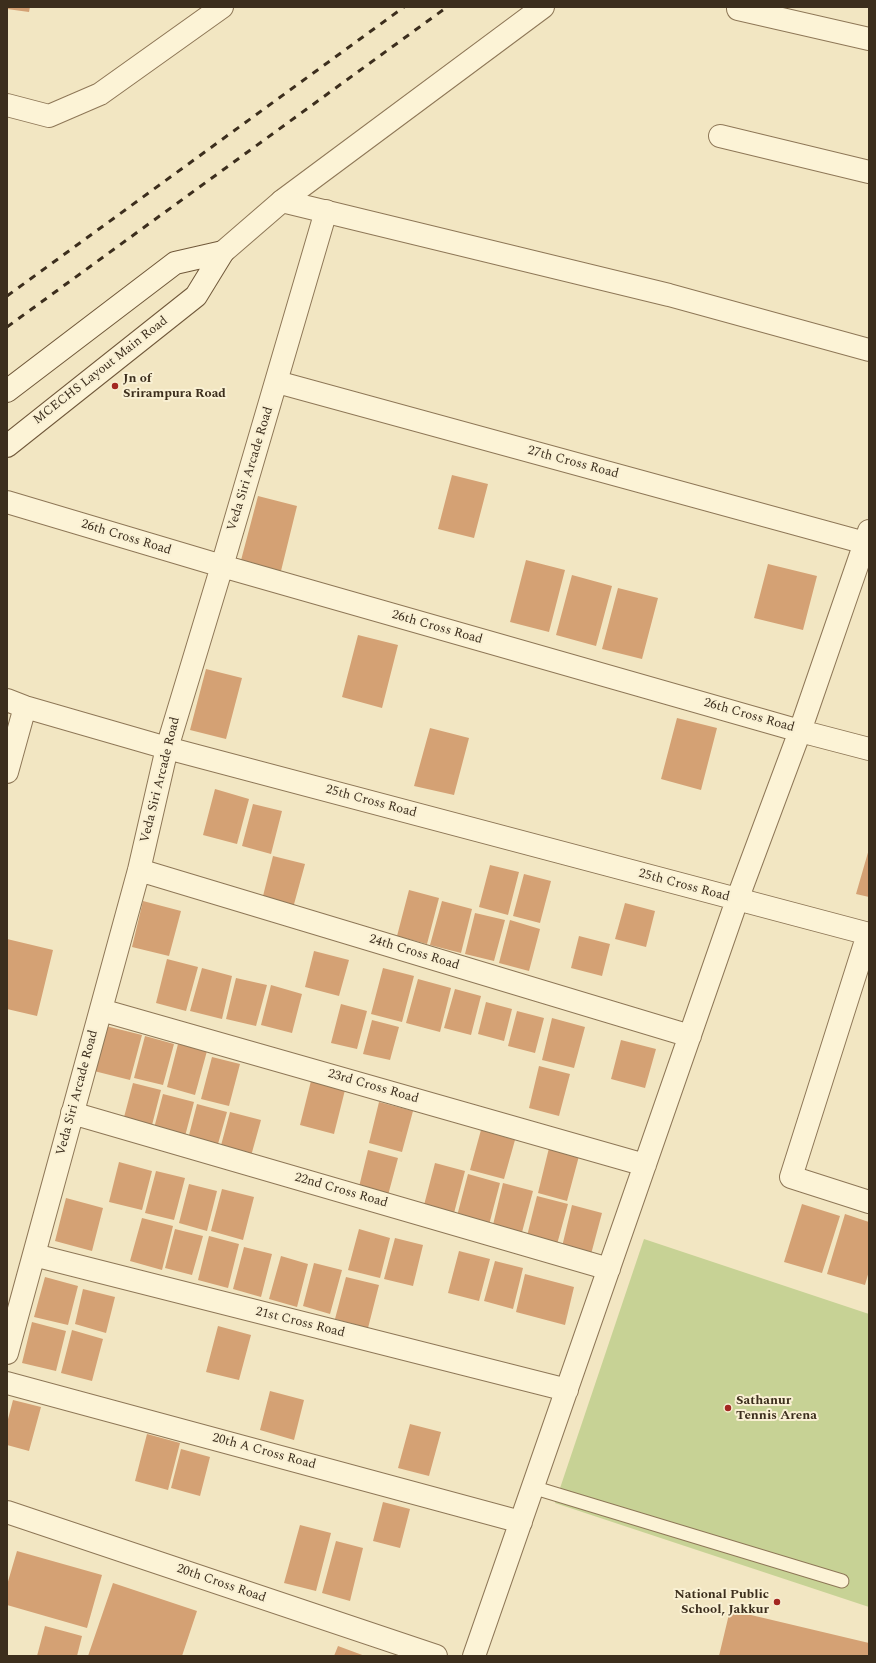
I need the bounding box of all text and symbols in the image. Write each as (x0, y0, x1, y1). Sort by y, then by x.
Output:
street label: MCECHS Layout Main Road (31, 314, 171, 428)
place label: Jn of Srirampura Road (123, 371, 226, 402)
marker: Jn of Srirampura Road (110, 381, 120, 391)
street label: Veda Siri Arcade Road (225, 405, 277, 533)
street label: 27th Cross Road (526, 443, 620, 483)
street label: 26th Cross Road (79, 517, 173, 559)
street label: 26th Cross Road (390, 608, 484, 648)
street label: 26th Cross Road (702, 696, 796, 736)
street label: Veda Siri Arcade Road (138, 715, 184, 845)
street label: 25th Cross Road (324, 782, 418, 822)
street label: 25th Cross Road (637, 866, 731, 906)
street label: 24th Cross Road (367, 932, 461, 974)
street label: Veda Siri Arcade Road (54, 1029, 102, 1157)
street label: 23rd Cross Road (326, 1067, 420, 1107)
street label: 22nd Cross Road (293, 1170, 389, 1212)
street label: 21st Cross Road (254, 1304, 346, 1342)
place label: Sathanur Tennis Arena (736, 1393, 817, 1424)
marker: Sathanur Tennis Arena (723, 1403, 733, 1413)
street label: 20th A Cross Road (210, 1431, 318, 1473)
street label: 20th Cross Road (174, 1561, 268, 1607)
place label: National Public School, Jakkur (674, 1587, 769, 1618)
marker: National Public School, Jakkur (772, 1597, 782, 1607)

